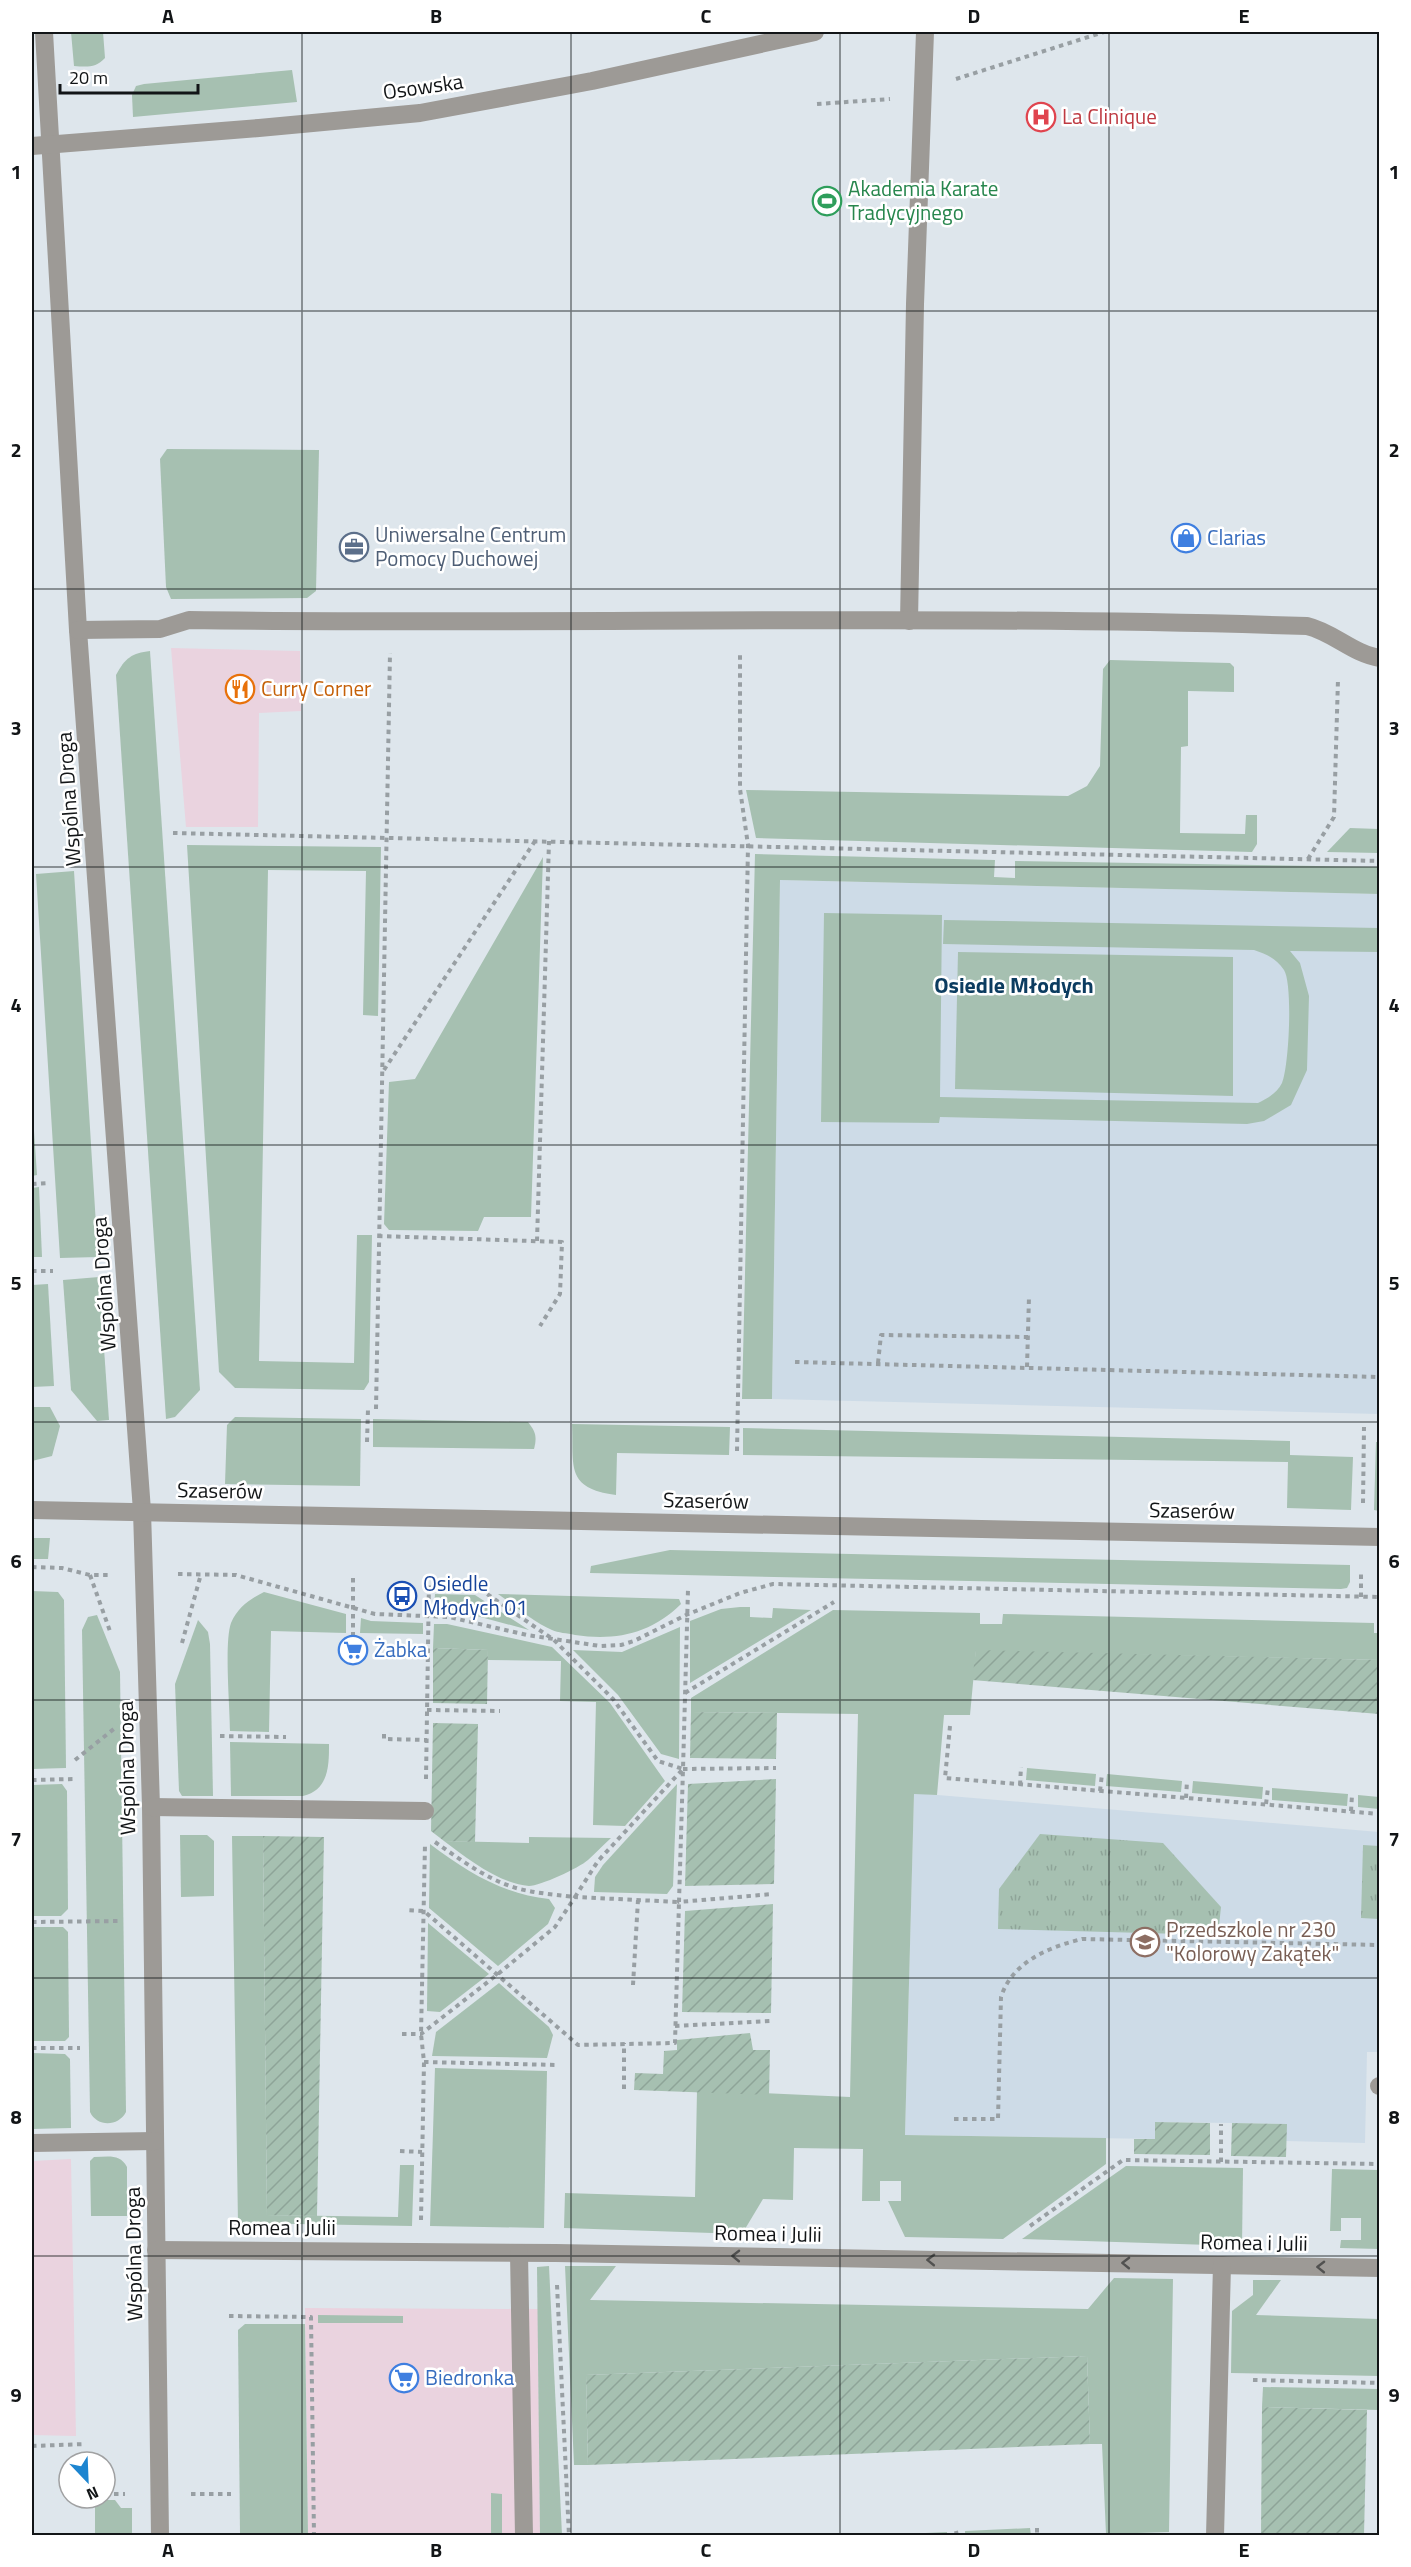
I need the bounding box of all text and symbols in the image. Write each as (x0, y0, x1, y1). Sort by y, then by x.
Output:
text: A (162, 0, 174, 31)
text: B (430, 0, 442, 31)
text: C (701, 0, 712, 31)
text: D (968, 0, 980, 31)
text: E (1238, 0, 1250, 31)
scale bar (60, 57, 198, 95)
text: 20 m (69, 64, 108, 91)
street label: Osowska (381, 64, 466, 107)
place label: La Clinique (1062, 100, 1157, 132)
hospital icon: La Clinique (1025, 101, 1057, 133)
text: 1 (10, 156, 22, 187)
text: 1 (1388, 156, 1400, 187)
place label: Akademia Karate Tradycyjnego (848, 172, 998, 228)
sports icon: Akademia Karate Tradycyjnego (811, 185, 843, 217)
text: 2 (10, 434, 22, 465)
text: 2 (1388, 434, 1400, 465)
place label: Uniwersalne Centrum Pomocy Duchowej (375, 518, 566, 574)
place label: Clarias (1207, 521, 1266, 553)
shop icon: Clarias (1170, 522, 1202, 554)
office icon: Uniwersalne Centrum Pomocy Duchowej (338, 531, 370, 563)
place label: Curry Corner (261, 672, 371, 704)
restaurant icon: Curry Corner (224, 673, 256, 705)
text: 3 (10, 712, 22, 743)
text: 3 (1388, 712, 1400, 743)
street label: Wspólna Droga (47, 730, 89, 867)
district label: Osiedle Młodych (934, 968, 1094, 1002)
text: 4 (10, 989, 22, 1020)
text: 4 (1388, 989, 1400, 1020)
street label: Wspólna Droga (82, 1215, 124, 1352)
text: 5 (10, 1267, 22, 1298)
text: 5 (1388, 1267, 1400, 1298)
street label: Szaserów (177, 1473, 263, 1507)
street label: Szaserów (663, 1483, 749, 1517)
street label: Szaserów (1149, 1493, 1235, 1527)
text: 6 (10, 1545, 22, 1576)
text: 6 (1388, 1545, 1400, 1576)
place label: Osiedle Młodych 01 (423, 1567, 528, 1623)
bus stop icon: Osiedle Młodych 01 (386, 1580, 418, 1612)
place label: Żabka (374, 1633, 428, 1665)
supermarket icon: Żabka (337, 1634, 369, 1666)
street label: Wspólna Droga (109, 1700, 143, 1836)
text: 7 (10, 1823, 22, 1854)
text: 7 (1388, 1823, 1400, 1854)
place label: Przedszkole nr 230 "Kolorowy Zakątek" (1166, 1913, 1339, 1969)
school or university icon: Przedszkole nr 230 "Kolorowy Zakątek" (1129, 1926, 1161, 1958)
text: 8 (10, 2101, 22, 2132)
text: 8 (1388, 2101, 1400, 2132)
street label: Wspólna Droga (116, 2186, 150, 2322)
street label: Romea i Julii (228, 2211, 336, 2243)
street label: Romea i Julii (714, 2216, 822, 2250)
street label: Romea i Julii (1200, 2225, 1308, 2259)
one-way arrow (732, 2250, 741, 2262)
one-way arrow (927, 2254, 936, 2266)
one-way arrow (1122, 2257, 1131, 2270)
one-way arrow (1317, 2261, 1326, 2273)
place label: Biedronka (425, 2361, 515, 2393)
supermarket icon: Biedronka (388, 2362, 420, 2394)
text: 9 (10, 2379, 22, 2410)
text: 9 (1388, 2379, 1400, 2410)
north arrow (57, 2450, 117, 2510)
text: N (83, 2481, 103, 2507)
text: A (162, 2534, 174, 2565)
text: B (430, 2534, 442, 2565)
text: C (701, 2534, 712, 2565)
text: D (968, 2534, 980, 2565)
text: E (1238, 2534, 1250, 2565)

